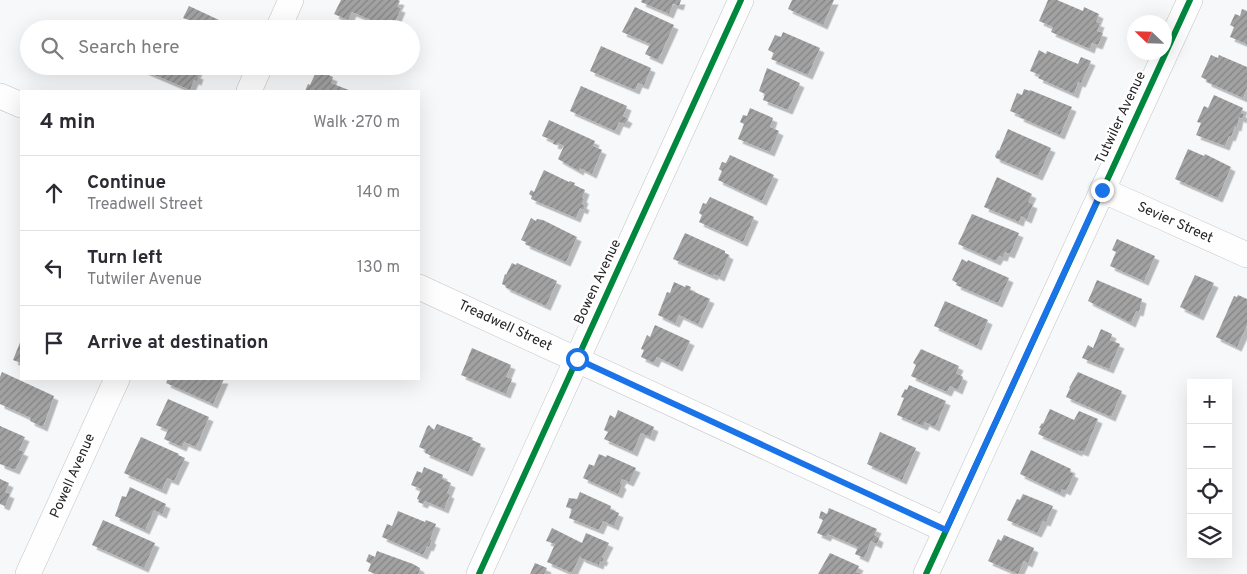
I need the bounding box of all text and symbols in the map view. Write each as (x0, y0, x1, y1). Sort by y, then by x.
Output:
north arrow (1127, 15, 1172, 60)
search box (20, 20, 420, 75)
icon: search (38, 34, 66, 62)
text: Search here (78, 36, 180, 60)
street label: Tutwiler Avenue (1092, 69, 1150, 167)
text: 4 min (40, 109, 96, 136)
text: Walk · 270 m (313, 113, 400, 133)
text: Continue (87, 171, 166, 195)
icon: ahead (40, 179, 68, 207)
route end (1091, 179, 1114, 202)
text: 140 m (357, 183, 400, 203)
text: Treadwell Street (87, 195, 203, 215)
street label: Sevier Street (1135, 199, 1215, 247)
street label: Bowen Avenue (571, 237, 625, 327)
text: Turn left (87, 246, 163, 270)
icon: left (40, 254, 68, 282)
text: 130 m (357, 258, 400, 278)
text: Tutwiler Avenue (87, 270, 202, 290)
street label: Treadwell Street (455, 297, 555, 355)
icon: arrive (40, 329, 68, 357)
text: Arrive at destination (87, 331, 268, 355)
route start (566, 348, 589, 371)
map controls (1187, 379, 1232, 559)
button: + (1187, 379, 1232, 424)
button: − (1187, 424, 1232, 469)
street label: Powell Avenue (47, 431, 99, 521)
button: locate (1187, 469, 1232, 514)
button: layers (1187, 514, 1232, 559)

